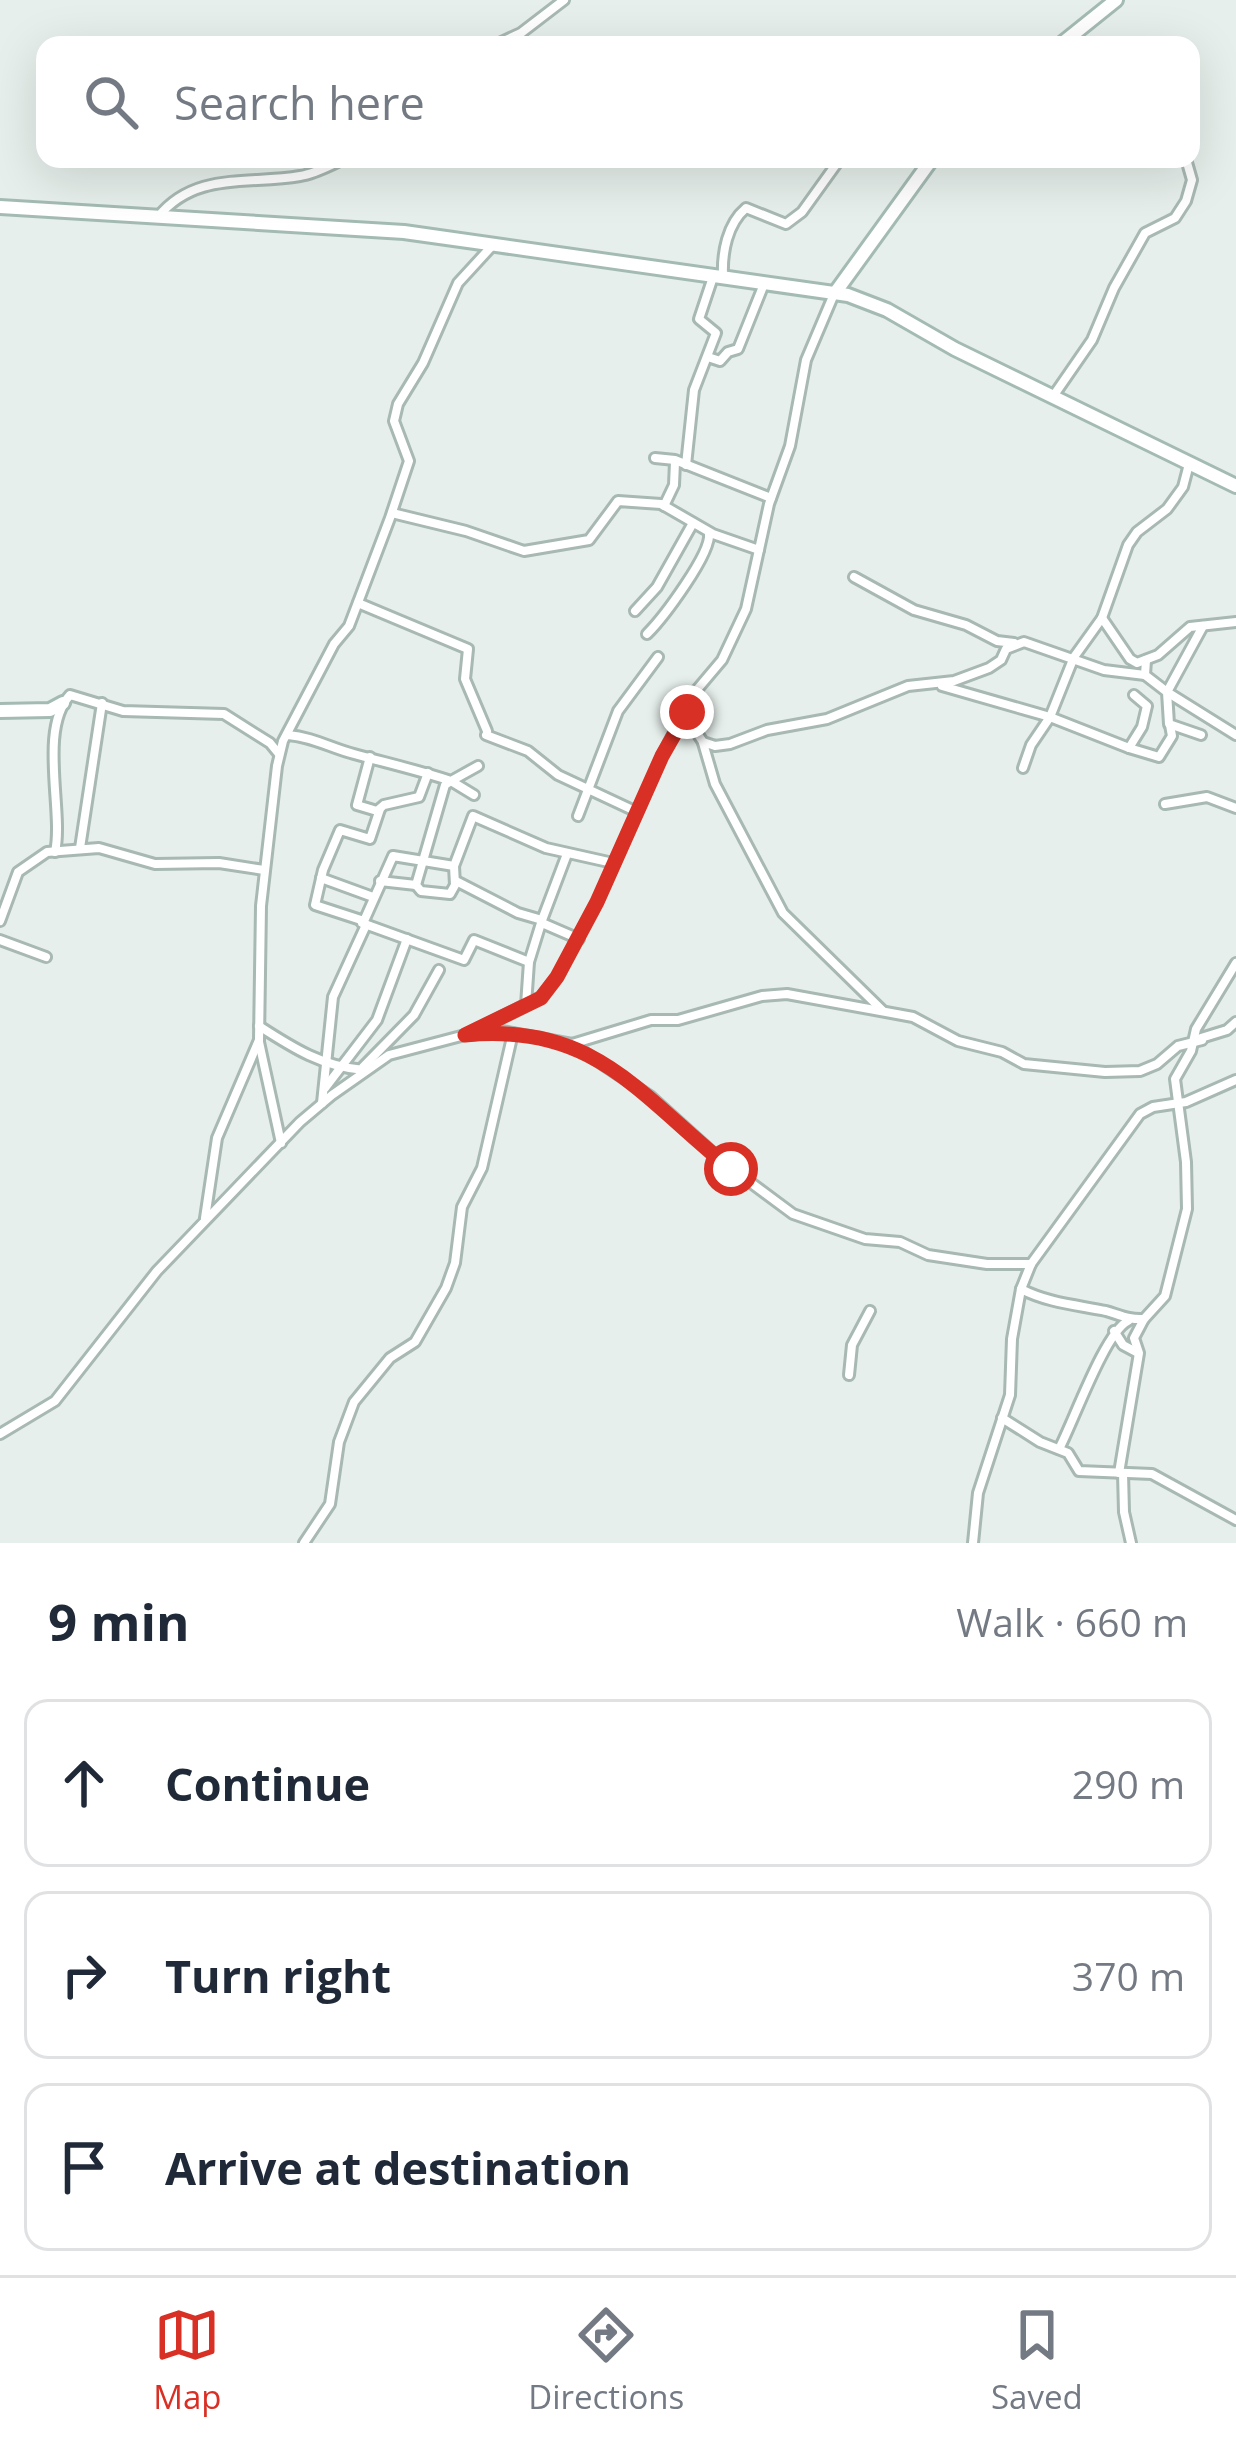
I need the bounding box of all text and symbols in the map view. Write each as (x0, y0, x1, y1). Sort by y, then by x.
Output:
search box (36, 36, 1200, 168)
icon: search (78, 69, 144, 135)
text: Search here (174, 72, 425, 133)
route end (660, 685, 714, 739)
route start (704, 1142, 758, 1196)
text: 9 min (48, 1586, 190, 1656)
text: Walk · 660 m (956, 1595, 1188, 1648)
icon: ahead (51, 1750, 117, 1816)
text: Continue (165, 1753, 370, 1814)
text: 290 m (1072, 1757, 1185, 1810)
icon: right (51, 1942, 117, 2008)
text: Turn right (165, 1945, 391, 2006)
text: 370 m (1072, 1949, 1185, 2002)
icon: arrive (51, 2134, 117, 2200)
text: Arrive at destination (165, 2137, 631, 2198)
tab: Map (153, 2302, 222, 2419)
tab: Directions (528, 2302, 684, 2419)
tab: Saved (991, 2302, 1083, 2419)

